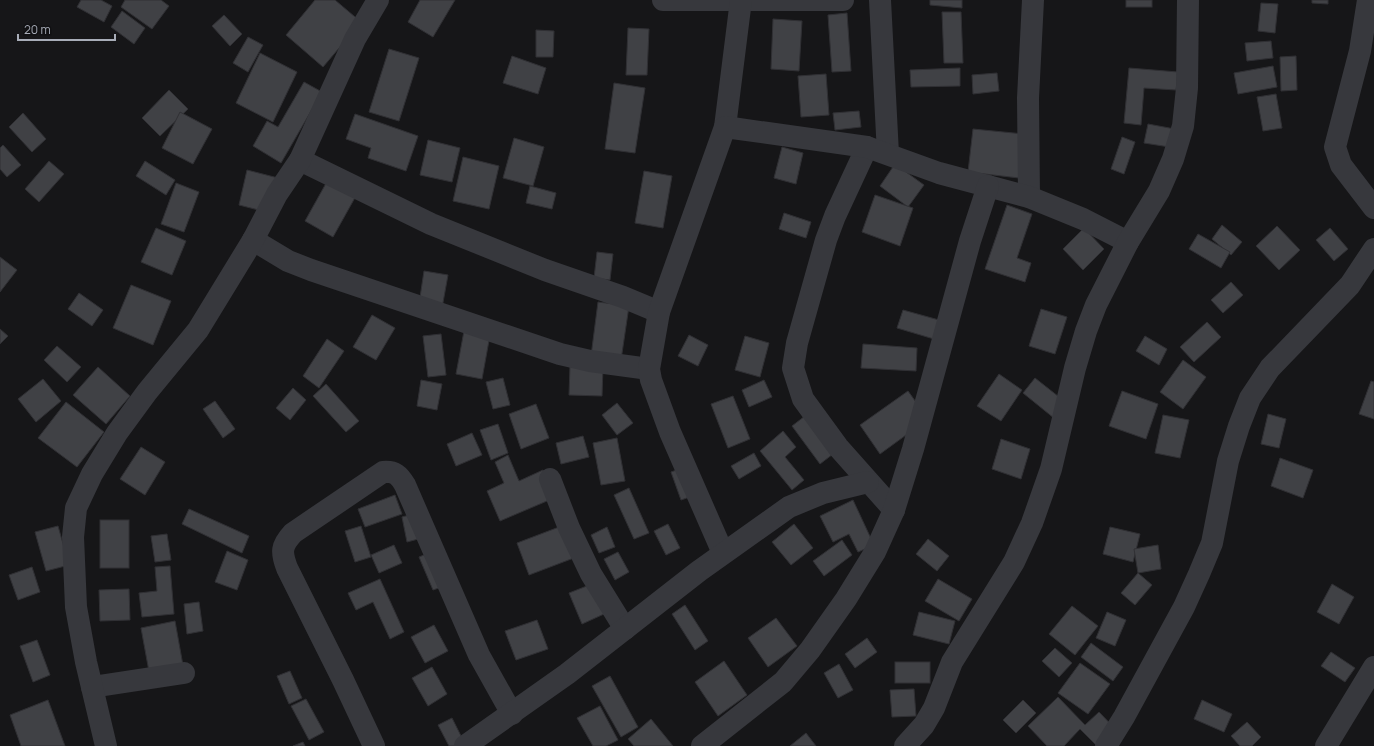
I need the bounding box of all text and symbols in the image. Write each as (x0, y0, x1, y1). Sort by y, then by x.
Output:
scale bar (18, 16, 115, 42)
text: 20 m (24, 21, 51, 38)

